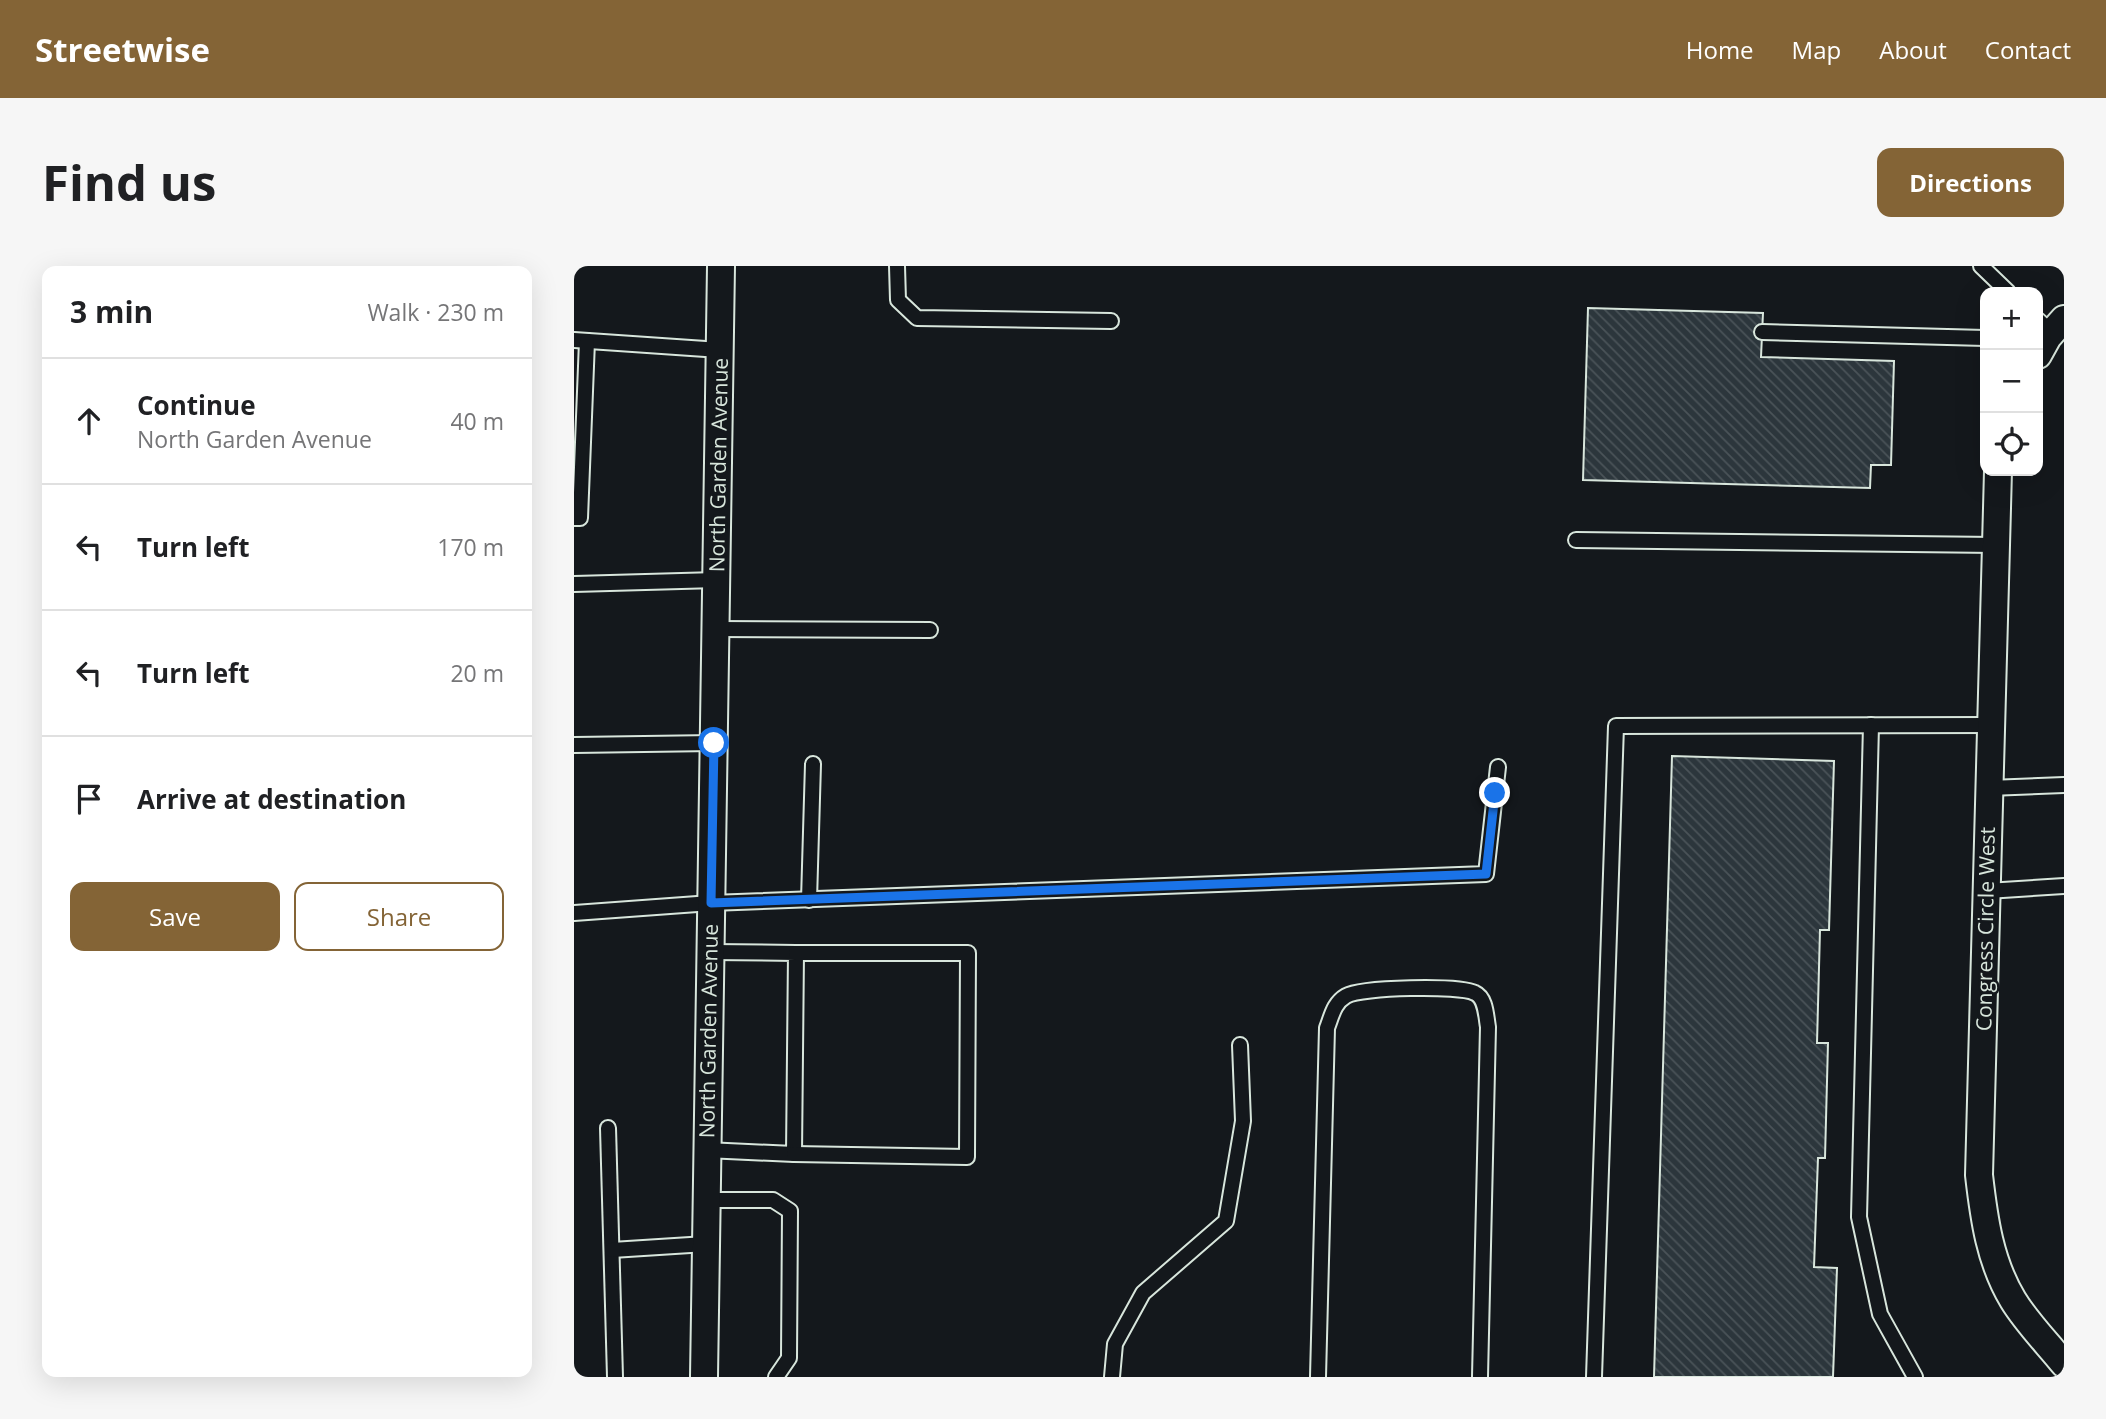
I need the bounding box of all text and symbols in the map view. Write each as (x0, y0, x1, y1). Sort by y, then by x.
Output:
text: Streetwise (35, 27, 210, 72)
text: Home (1686, 33, 1754, 66)
text: Map (1792, 33, 1841, 66)
text: About (1879, 33, 1947, 66)
text: Contact (1985, 33, 2071, 66)
button: Directions (1877, 148, 2064, 217)
text: Find us (42, 149, 216, 215)
map controls (1980, 287, 2043, 476)
button: + (1980, 287, 2043, 350)
text: 3 min (70, 291, 153, 332)
text: Walk · 230 m (367, 296, 504, 328)
button: − (1980, 350, 2043, 413)
street label: North Garden Avenue (702, 358, 734, 572)
text: Continue (137, 387, 256, 423)
icon: ahead (70, 402, 108, 440)
text: 40 m (450, 405, 504, 437)
button: locate (1980, 413, 2043, 476)
text: North Garden Avenue (137, 423, 372, 455)
icon: left (70, 528, 108, 566)
text: Turn left (137, 529, 249, 565)
text: 170 m (437, 531, 504, 563)
icon: left (70, 654, 108, 692)
text: Turn left (137, 655, 249, 691)
text: 20 m (450, 657, 504, 689)
route start (698, 727, 729, 758)
route end (1479, 777, 1510, 808)
icon: arrive (70, 780, 108, 818)
text: Arrive at destination (137, 781, 406, 817)
street label: Congress Circle West (1969, 827, 2001, 1031)
button: Save (70, 882, 280, 951)
button: Share (294, 882, 504, 951)
street label: North Garden Avenue (692, 924, 724, 1138)

